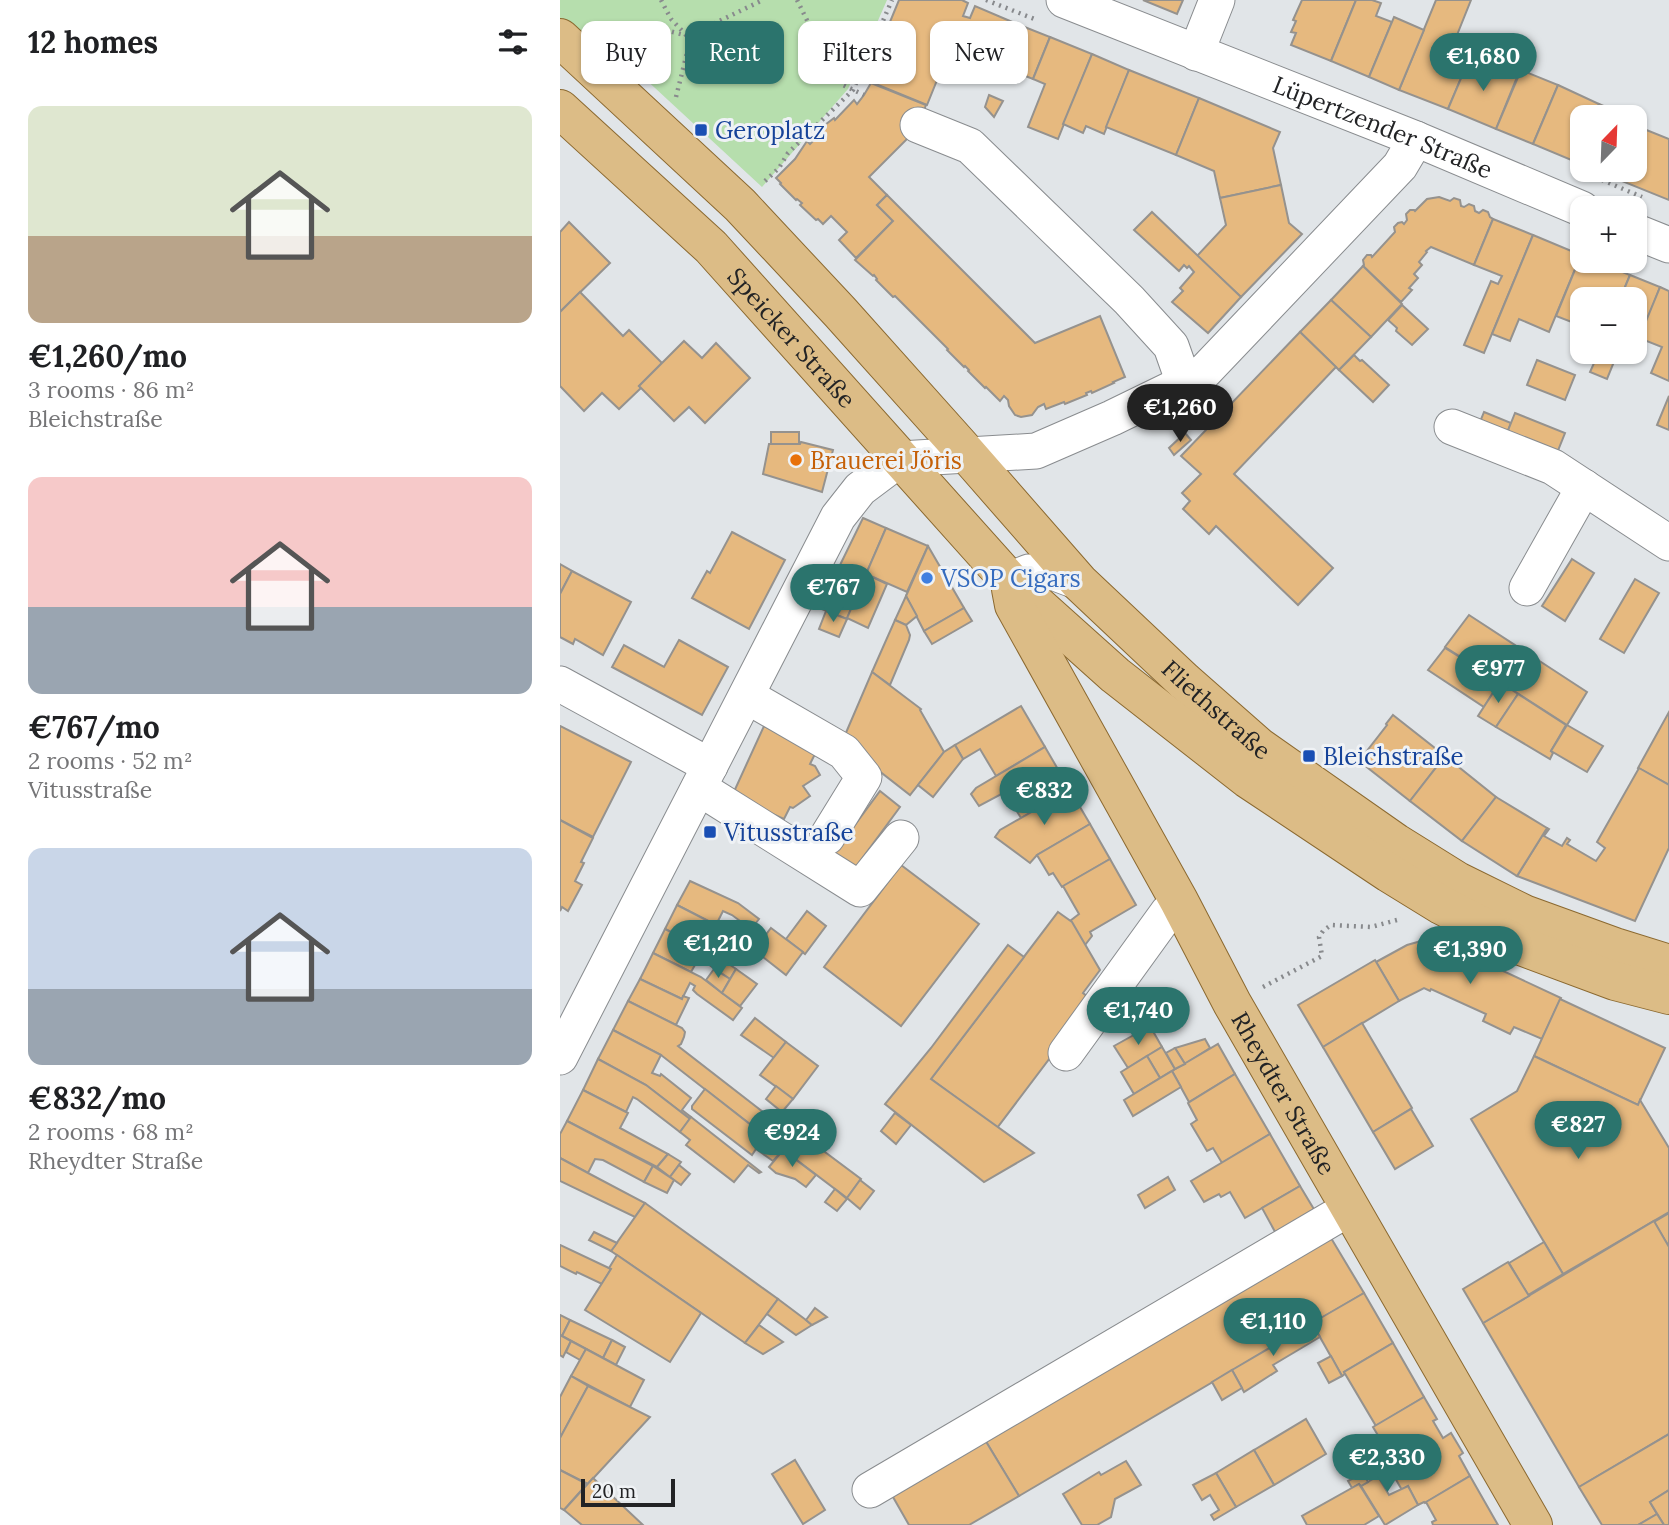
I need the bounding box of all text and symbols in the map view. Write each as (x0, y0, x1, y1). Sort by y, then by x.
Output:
chip: Buy (581, 21, 671, 84)
chip: Rent (685, 21, 784, 84)
chip: Filters (798, 21, 916, 84)
chip: New (930, 21, 1028, 84)
text: 12 homes (28, 23, 158, 61)
icon: filters (494, 23, 532, 61)
pin: €1,680 (1426, 34, 1540, 93)
text: €1,680 (1446, 41, 1520, 70)
street label: Lüpertzender Straße (1269, 69, 1497, 185)
north arrow (1570, 105, 1647, 182)
map controls (1570, 105, 1647, 364)
place label: Geroplatz (715, 115, 825, 146)
marker: Geroplatz (693, 122, 709, 138)
icon: home (217, 152, 343, 278)
button: + (1570, 196, 1647, 273)
street label: Speicker Straße (721, 261, 863, 414)
button: − (1570, 287, 1647, 364)
text: €1,260/mo (28, 337, 187, 375)
text: 3 rooms · 86 m² (28, 375, 194, 404)
pin: €1,260 (1123, 384, 1237, 444)
text: €1,260 (1143, 392, 1217, 421)
text: Bleichstraße (28, 404, 163, 433)
place label: Brauerei Jöris (810, 445, 962, 476)
marker: Brauerei Jöris (788, 452, 804, 468)
icon: home (217, 523, 343, 649)
place label: VSOP Cigars (940, 563, 1081, 594)
pin: €767 (792, 564, 874, 624)
marker: VSOP Cigars (919, 570, 935, 586)
text: €767 (806, 572, 860, 601)
pin: €977 (1457, 646, 1539, 705)
street label: Fliethstraße (1155, 653, 1277, 766)
text: €977 (1471, 653, 1525, 682)
text: €767/mo (28, 708, 160, 746)
place label: Bleichstraße (1323, 741, 1464, 772)
text: 2 rooms · 52 m² (28, 746, 193, 775)
marker: Bleichstraße (1301, 748, 1317, 764)
pin: €832 (1003, 768, 1085, 827)
text: Vitusstraße (28, 775, 152, 804)
text: €832 (1016, 775, 1072, 804)
place label: Vitusstraße (723, 817, 854, 848)
marker: Vitusstraße (702, 824, 718, 840)
icon: home (217, 894, 343, 1020)
pin: €1,210 (661, 920, 775, 980)
pin: €1,390 (1413, 926, 1527, 986)
text: €1,210 (683, 928, 753, 957)
text: €1,390 (1433, 934, 1507, 963)
pin: €1,740 (1081, 988, 1195, 1047)
text: €1,740 (1103, 995, 1173, 1024)
street label: Rheydter Straße (1225, 1006, 1343, 1180)
text: €832/mo (28, 1079, 166, 1117)
pin: €827 (1537, 1102, 1619, 1161)
text: €827 (1551, 1109, 1605, 1138)
pin: €924 (751, 1110, 833, 1169)
text: 2 rooms · 68 m² (28, 1117, 194, 1146)
text: €924 (764, 1117, 820, 1146)
text: Rheydter Straße (28, 1146, 203, 1175)
pin: €1,110 (1216, 1298, 1330, 1358)
text: €1,110 (1240, 1306, 1307, 1335)
pin: €2,330 (1330, 1434, 1444, 1494)
text: €2,330 (1348, 1442, 1426, 1471)
scale bar (581, 1476, 676, 1508)
text: 20 m (592, 1479, 636, 1503)

